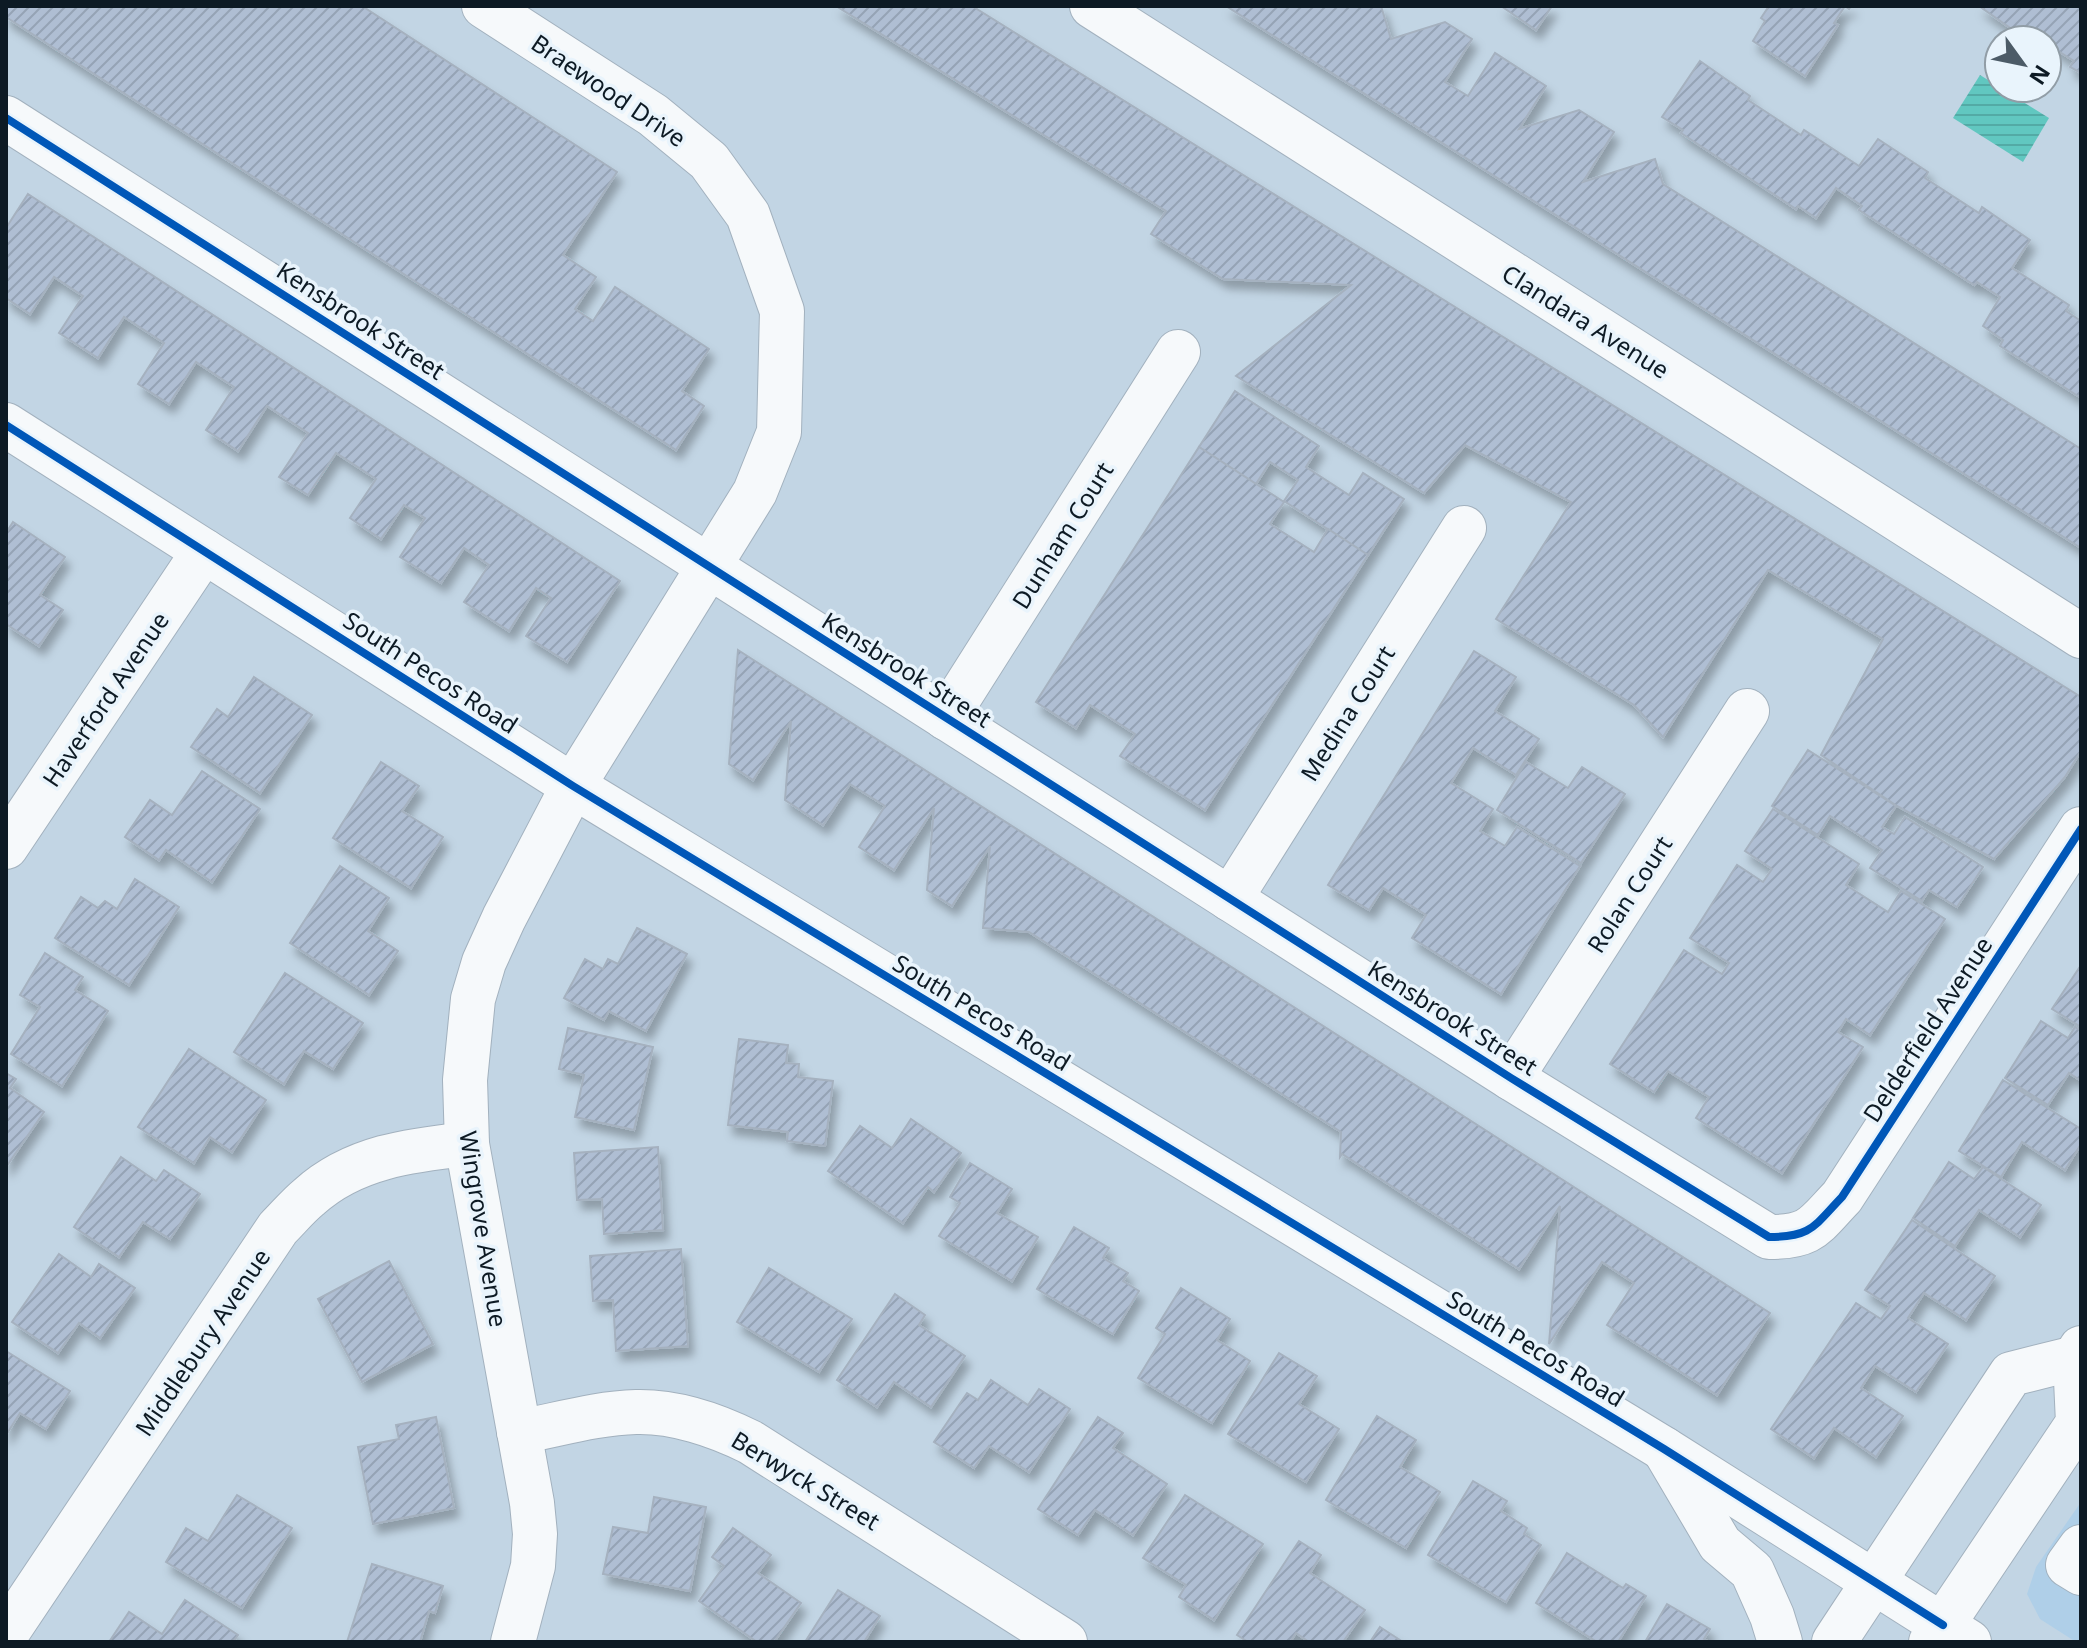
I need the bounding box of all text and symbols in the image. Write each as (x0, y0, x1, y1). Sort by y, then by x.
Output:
north arrow (1983, 24, 2063, 104)
street label: Braewood Drive (525, 26, 693, 154)
text: N (2023, 60, 2058, 91)
street label: Kensbrook Street (271, 253, 452, 387)
street label: Clandara Avenue (1496, 256, 1676, 386)
street label: Dunham Court (1004, 455, 1120, 615)
street label: South Pecos Road (337, 603, 525, 741)
street label: Kensbrook Street (816, 604, 998, 735)
street label: Haverford Avenue (34, 605, 176, 793)
street label: Medina Court (1292, 639, 1402, 787)
street label: Rolan Court (1579, 829, 1679, 959)
street label: Delderfield Avenue (1855, 930, 1999, 1128)
street label: South Pecos Road (887, 946, 1077, 1078)
street label: Kensbrook Street (1362, 952, 1544, 1083)
street label: Wingrove Avenue (452, 1129, 516, 1329)
street label: Middlebury Avenue (127, 1242, 277, 1442)
street label: South Pecos Road (1441, 1282, 1631, 1414)
street label: Berwyck Street (726, 1423, 887, 1538)

